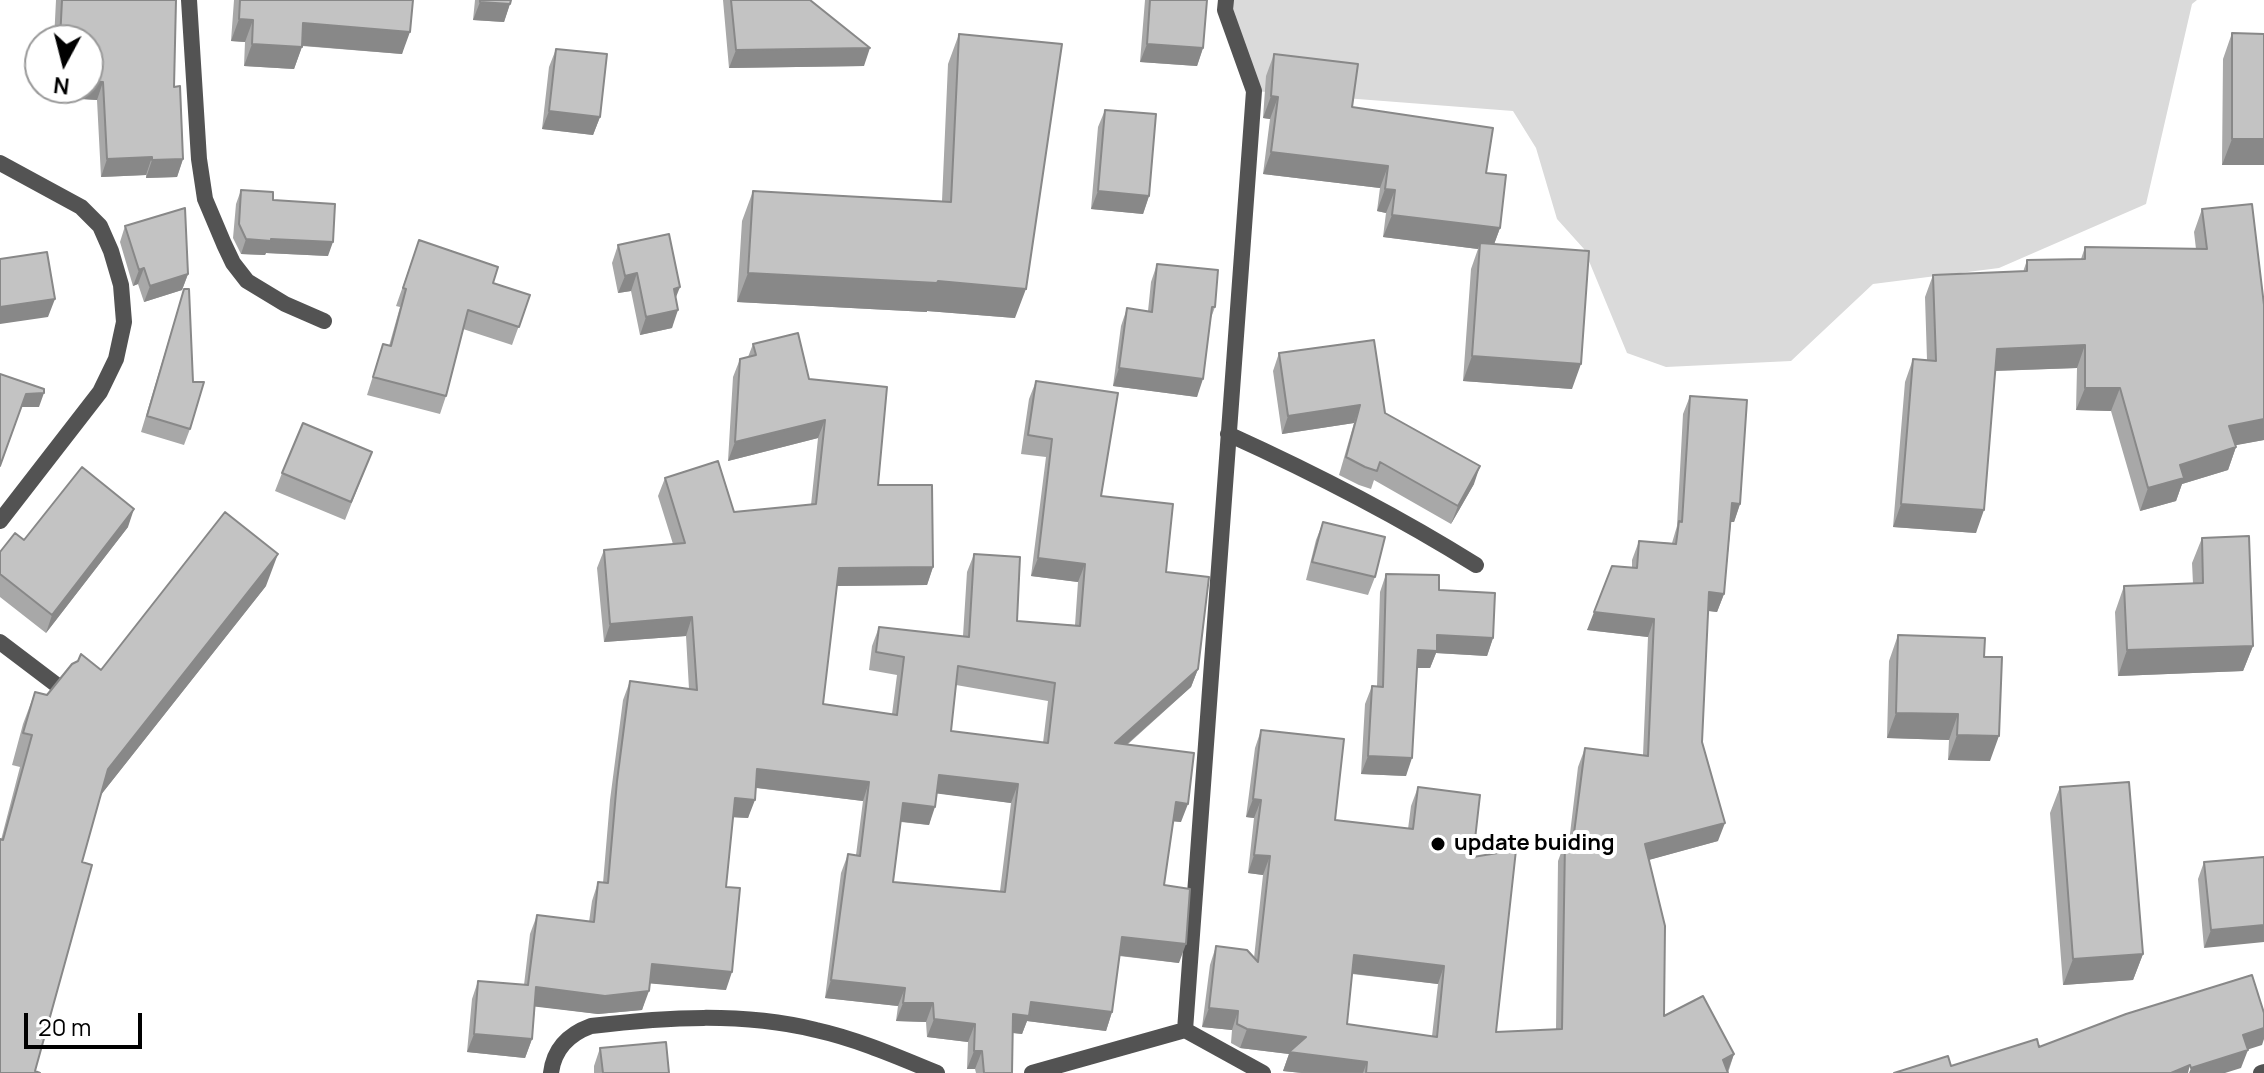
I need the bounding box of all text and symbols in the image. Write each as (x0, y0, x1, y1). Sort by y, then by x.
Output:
north arrow (24, 24, 104, 104)
text: N (52, 70, 71, 102)
place label: update buiding (1454, 831, 1615, 857)
marker: update buiding (1429, 835, 1447, 853)
scale bar (28, 997, 146, 1047)
text: 20 m (38, 1010, 91, 1043)

